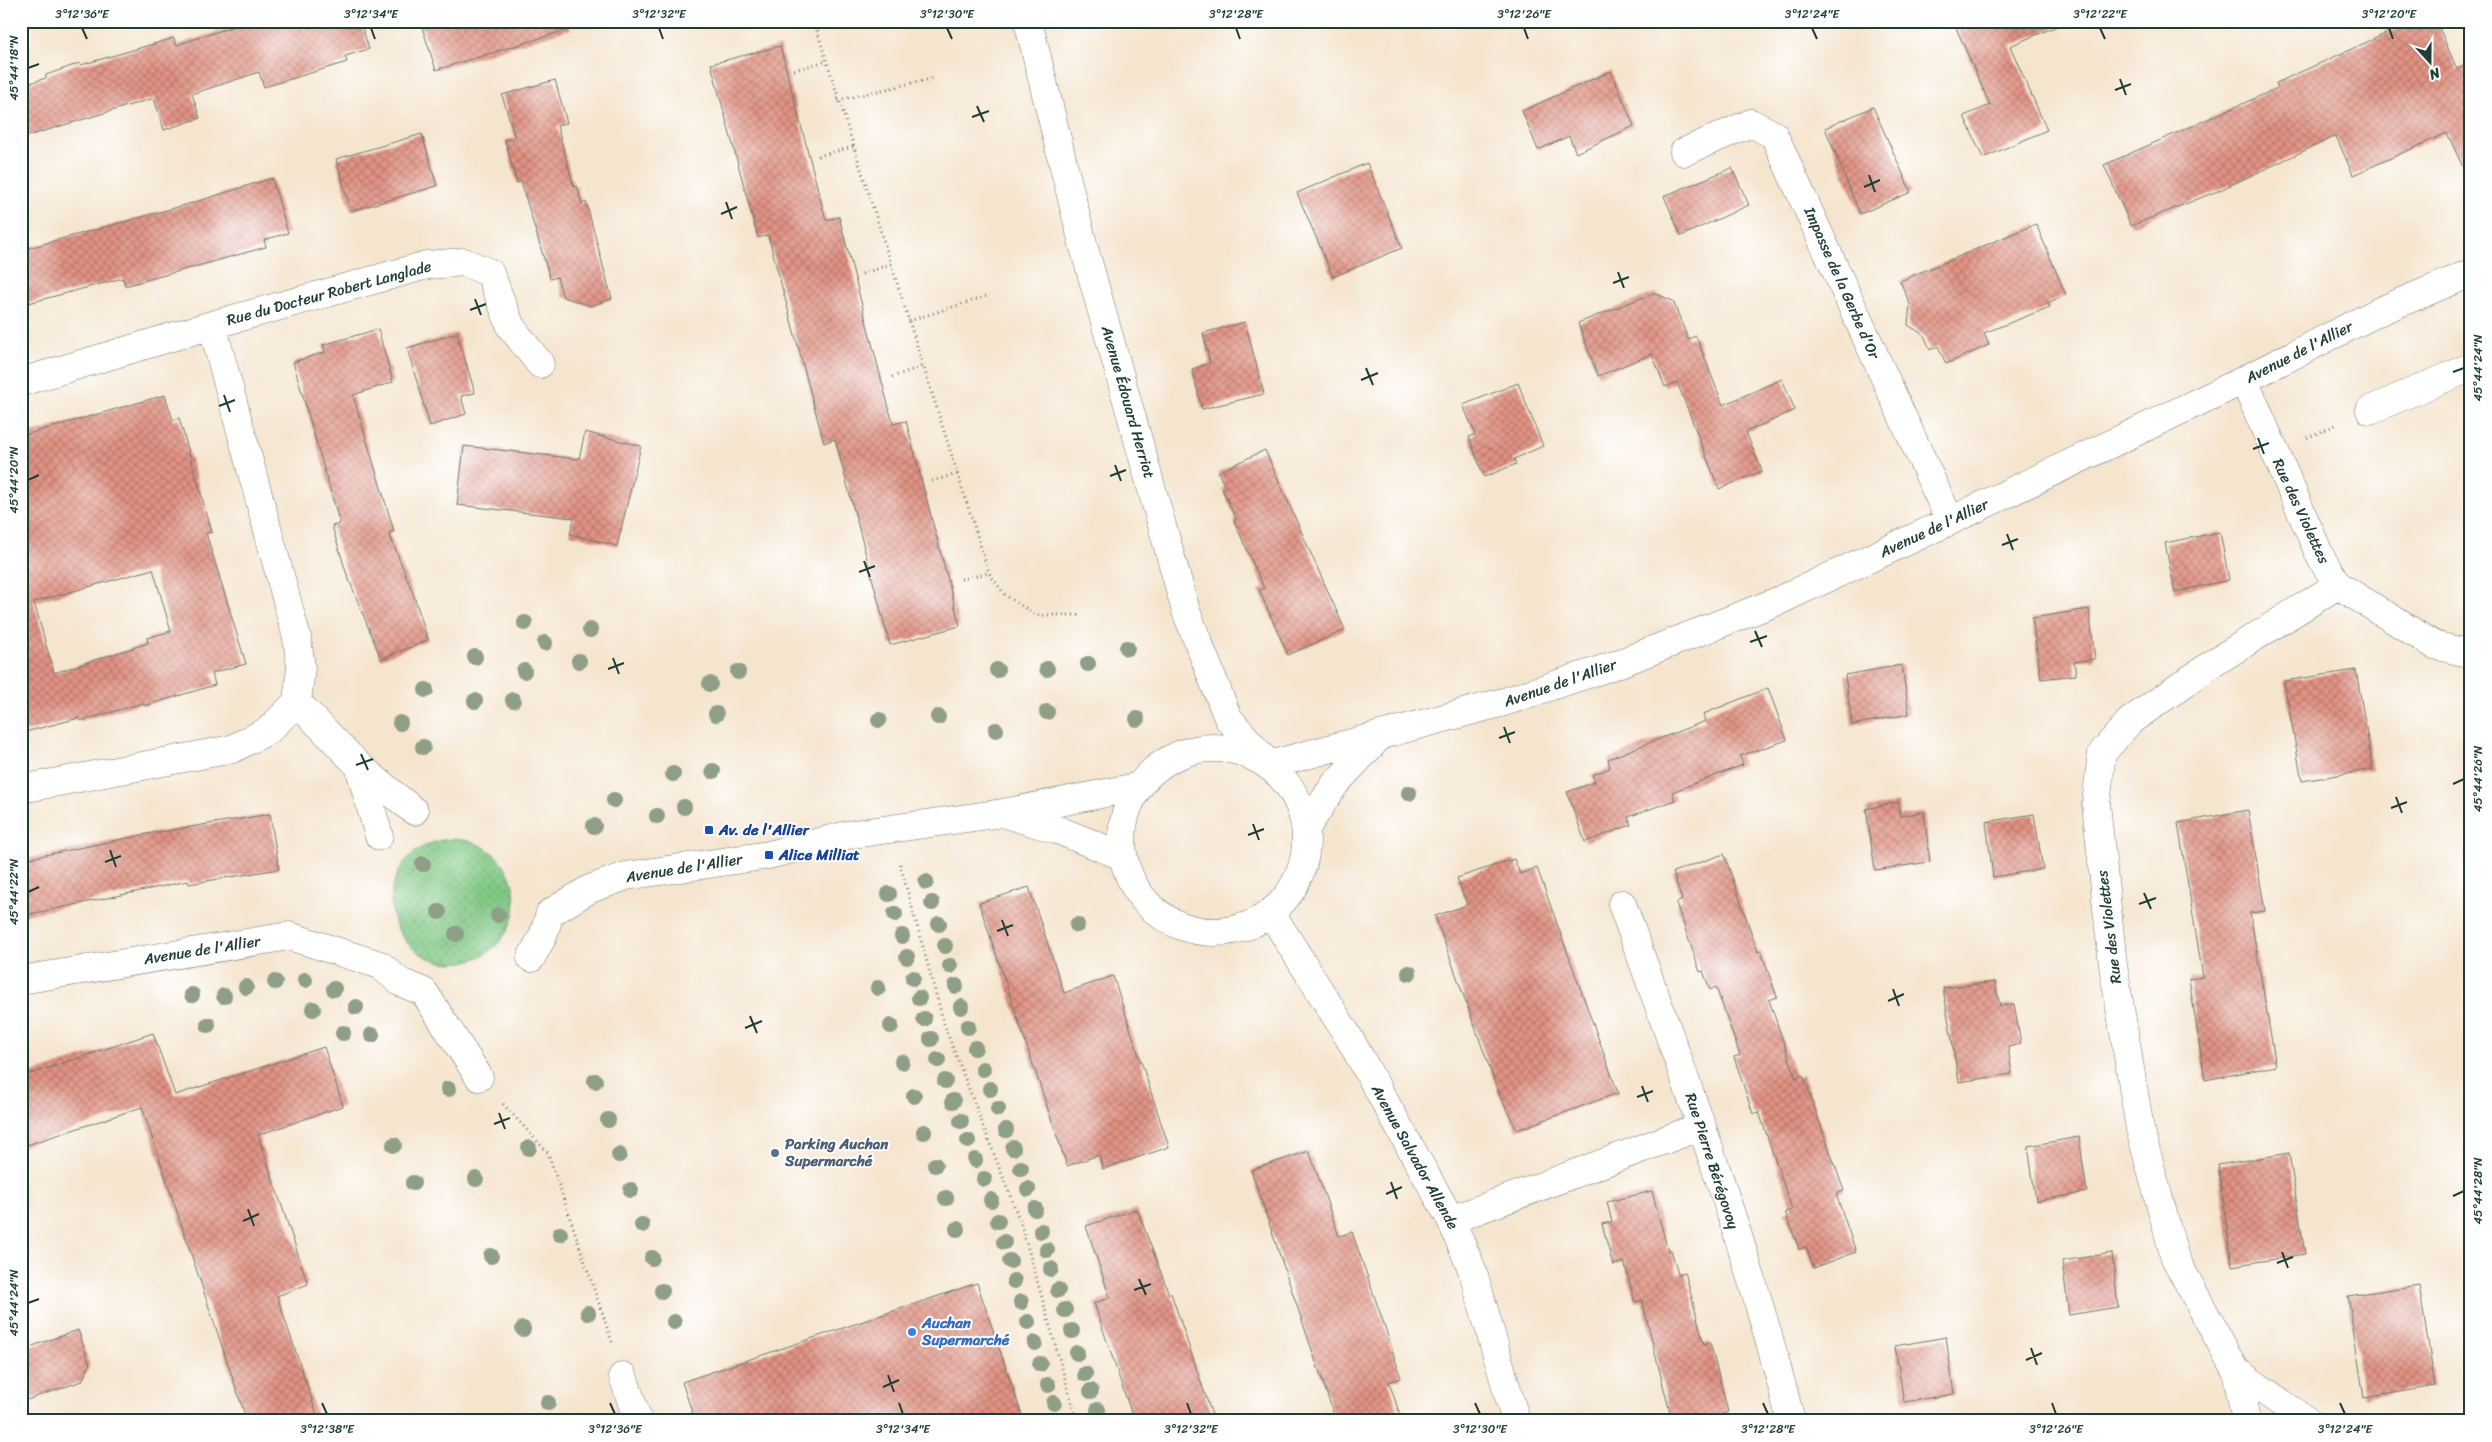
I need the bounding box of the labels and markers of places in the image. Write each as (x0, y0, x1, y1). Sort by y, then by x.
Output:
place label: Av. de l'Allier (718, 817, 811, 843)
marker: Av. de l'Allier (703, 824, 715, 836)
place label: Alice Milliat (778, 842, 860, 868)
marker: Alice Milliat (763, 849, 775, 861)
place label: Parking Auchan Supermarché (784, 1131, 889, 1174)
marker: Parking Auchan Supermarché (769, 1147, 781, 1159)
place label: Auchan Supermarché (921, 1310, 1010, 1353)
marker: Auchan Supermarché (906, 1326, 918, 1338)

